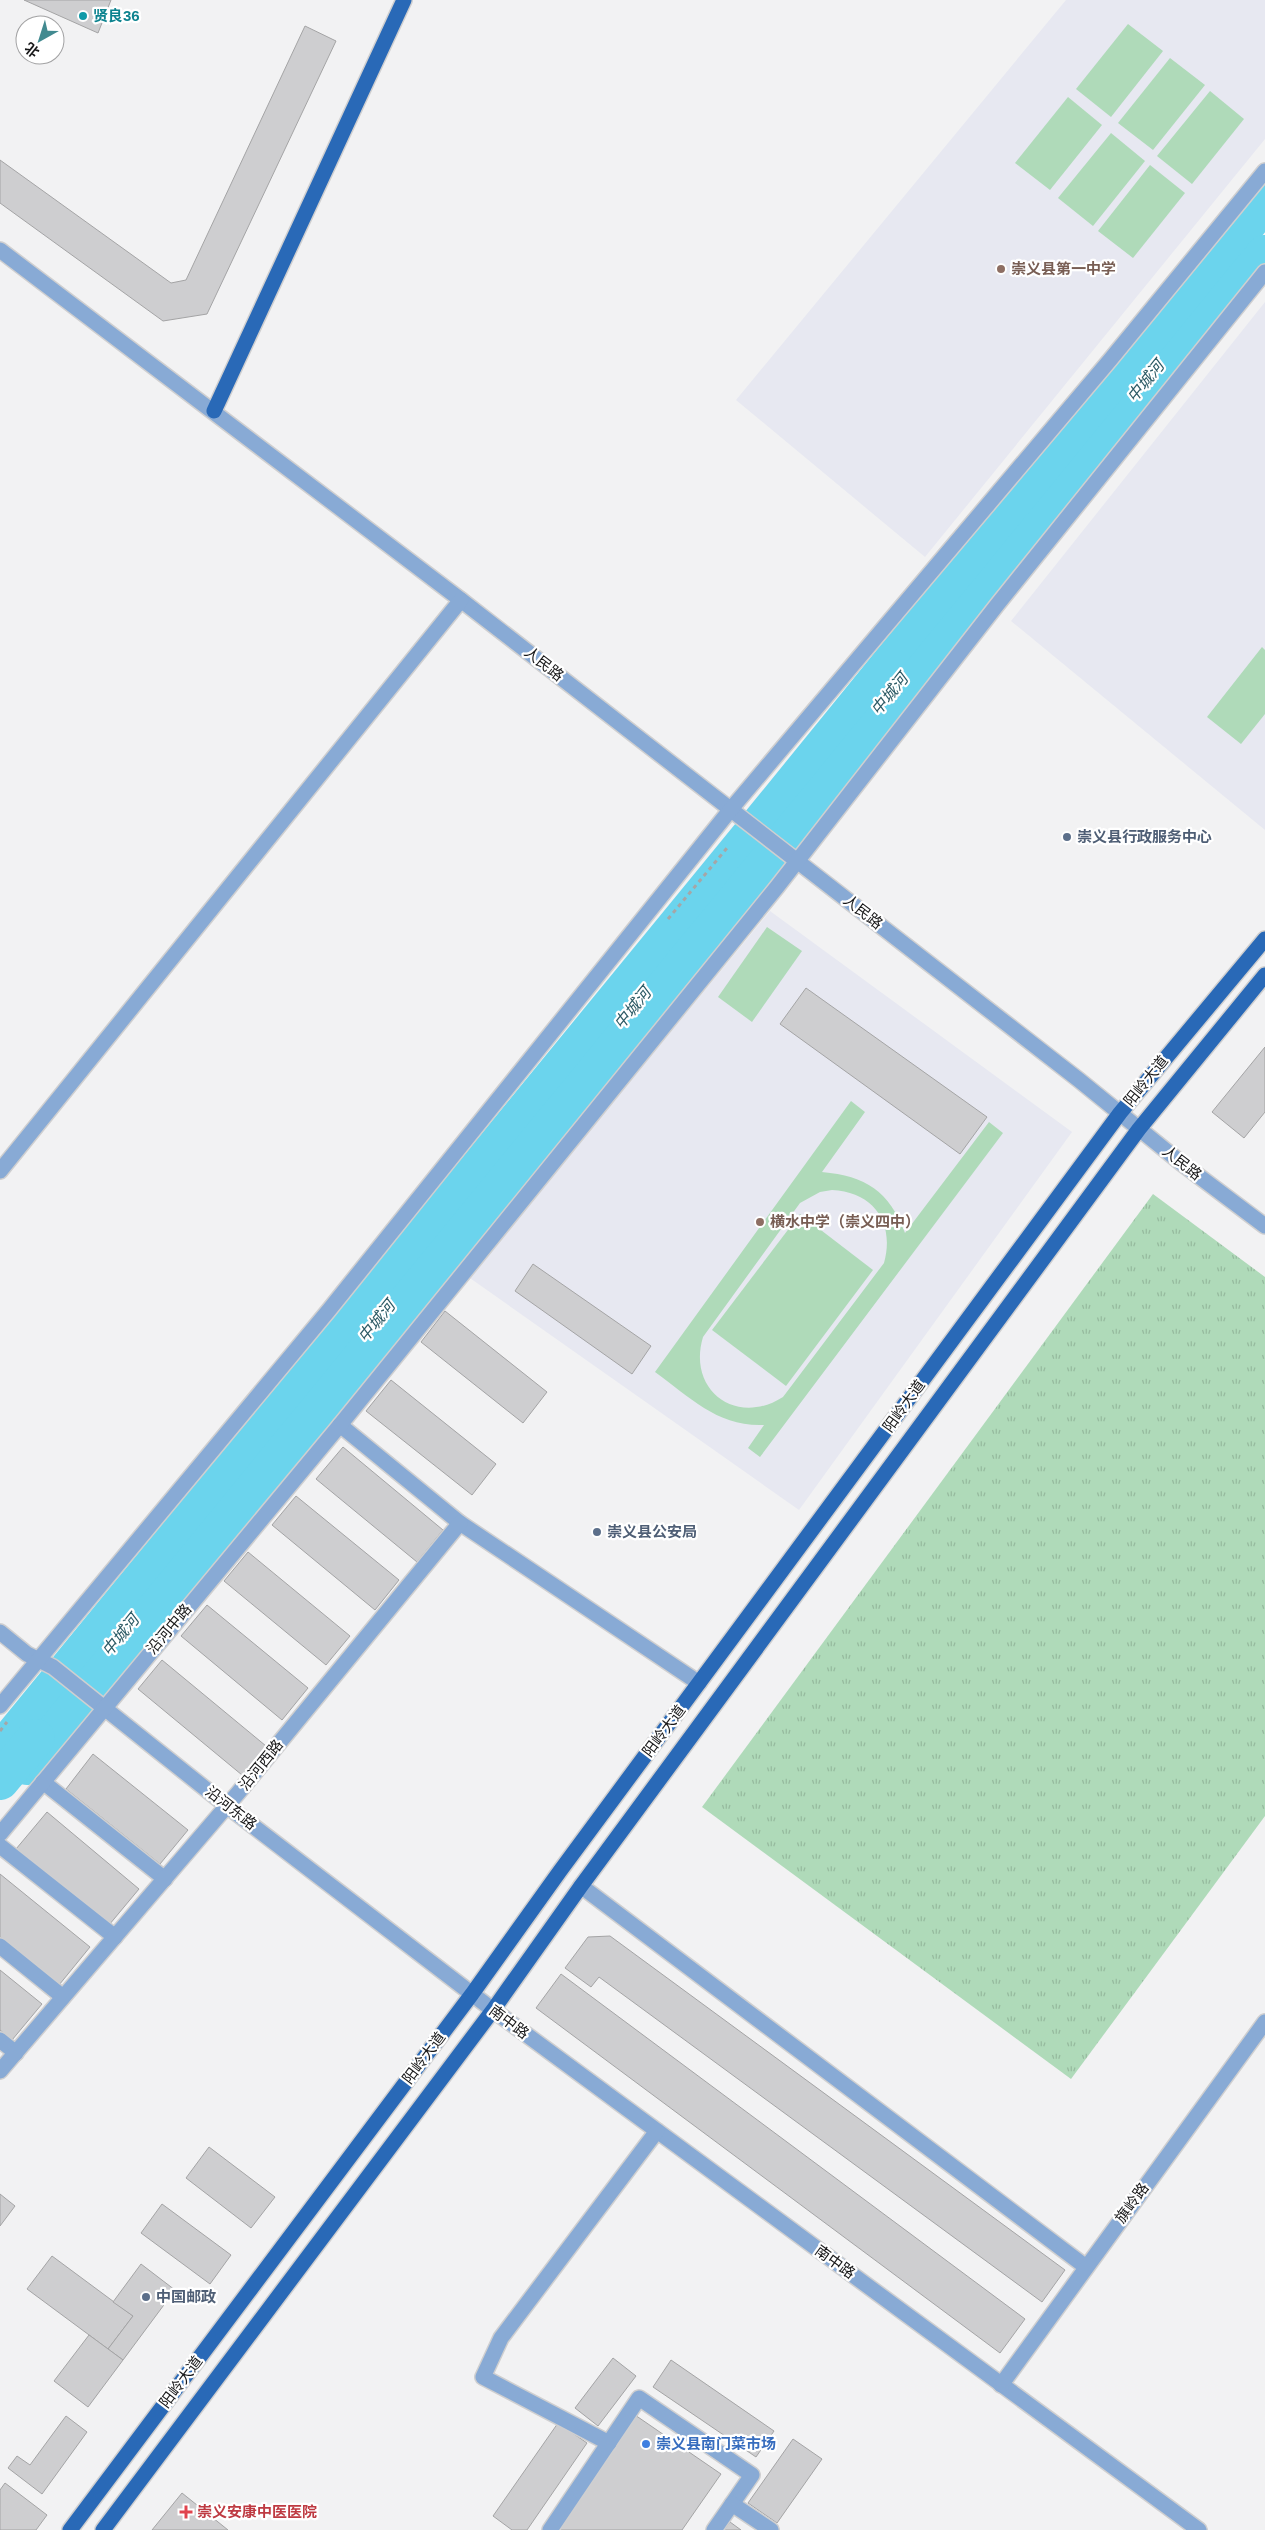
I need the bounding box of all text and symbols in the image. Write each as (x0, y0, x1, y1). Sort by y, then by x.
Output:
place label: 贤良36 (93, 7, 140, 24)
marker: 贤良36 (77, 10, 89, 22)
north arrow (15, 15, 65, 65)
text: 北 (21, 39, 42, 61)
place label: 崇义县第一中学 (1011, 260, 1116, 277)
marker: 崇义县第一中学 (995, 263, 1007, 275)
water label: 中城河 (1124, 355, 1169, 405)
street label: 人民路 (521, 643, 567, 684)
water label: 中城河 (868, 668, 913, 718)
place label: 崇义县行政服务中心 (1077, 828, 1212, 845)
marker: 崇义县行政服务中心 (1061, 831, 1073, 843)
street label: 人民路 (840, 891, 886, 932)
water label: 中城河 (611, 982, 656, 1032)
street label: 阳岭大道 (1120, 1052, 1171, 1109)
street label: 人民路 (1159, 1142, 1205, 1183)
place label: 横水中学（崇义四中） (770, 1213, 920, 1230)
marker: 横水中学（崇义四中） (754, 1216, 766, 1228)
water label: 中城河 (355, 1295, 400, 1345)
street label: 阳岭大道 (879, 1376, 928, 1435)
place label: 崇义县公安局 (607, 1523, 697, 1540)
marker: 崇义县公安局 (591, 1526, 603, 1538)
street label: 沿河中路 (143, 1600, 194, 1657)
water label: 中城河 (99, 1609, 144, 1659)
street label: 阳岭大道 (639, 1702, 688, 1760)
street label: 沿河西路 (235, 1736, 286, 1793)
street label: 沿河东路 (202, 1782, 260, 1833)
street label: 南中路 (486, 2001, 532, 2042)
street label: 阳岭大道 (399, 2029, 448, 2087)
street label: 旗岭路 (1111, 2180, 1152, 2226)
street label: 南中路 (812, 2241, 858, 2282)
place label: 中国邮政 (156, 2288, 216, 2305)
marker: 中国邮政 (140, 2291, 152, 2303)
street label: 阳岭大道 (156, 2353, 205, 2411)
place label: 崇义县南门菜市场 (656, 2435, 776, 2452)
marker: 崇义县南门菜市场 (640, 2438, 652, 2450)
place label: 崇义安康中医医院 (197, 2503, 317, 2520)
marker: 崇义安康中医医院 (179, 2505, 193, 2519)

